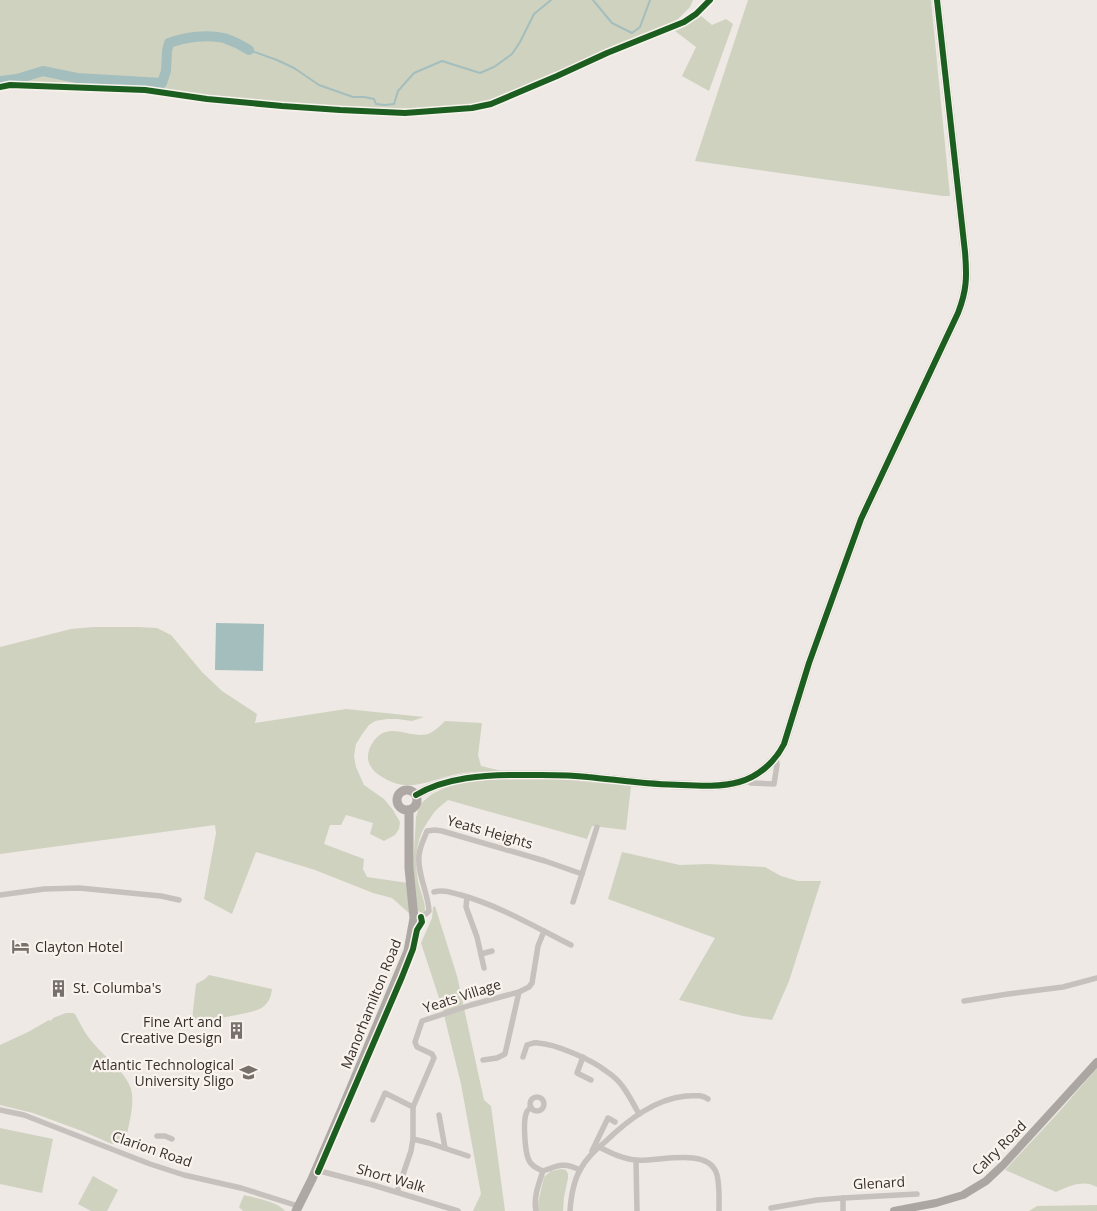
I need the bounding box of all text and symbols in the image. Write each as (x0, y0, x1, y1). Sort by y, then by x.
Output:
street label: Yeats Heights (445, 810, 536, 853)
street label: Manorhamilton Road (336, 936, 405, 1072)
hotel icon: Clayton Hotel (11, 937, 31, 957)
place label: Clayton Hotel (35, 937, 123, 956)
street label: Yeats Village (420, 974, 503, 1017)
building icon: St. Columba's (49, 978, 69, 998)
place label: St. Columba's (73, 978, 162, 997)
place label: Fine Art and Creative Design (120, 1012, 222, 1047)
building icon: Fine Art and Creative Design (226, 1020, 246, 1040)
place label: Atlantic Technological University Sligo (92, 1055, 234, 1090)
school or university icon: Atlantic Technological University Sligo (238, 1063, 258, 1083)
street label: Calry Road (967, 1116, 1030, 1179)
street label: Clarion Road (110, 1126, 195, 1171)
street label: Short Walk (355, 1159, 428, 1197)
street label: Glenard (852, 1172, 906, 1193)

